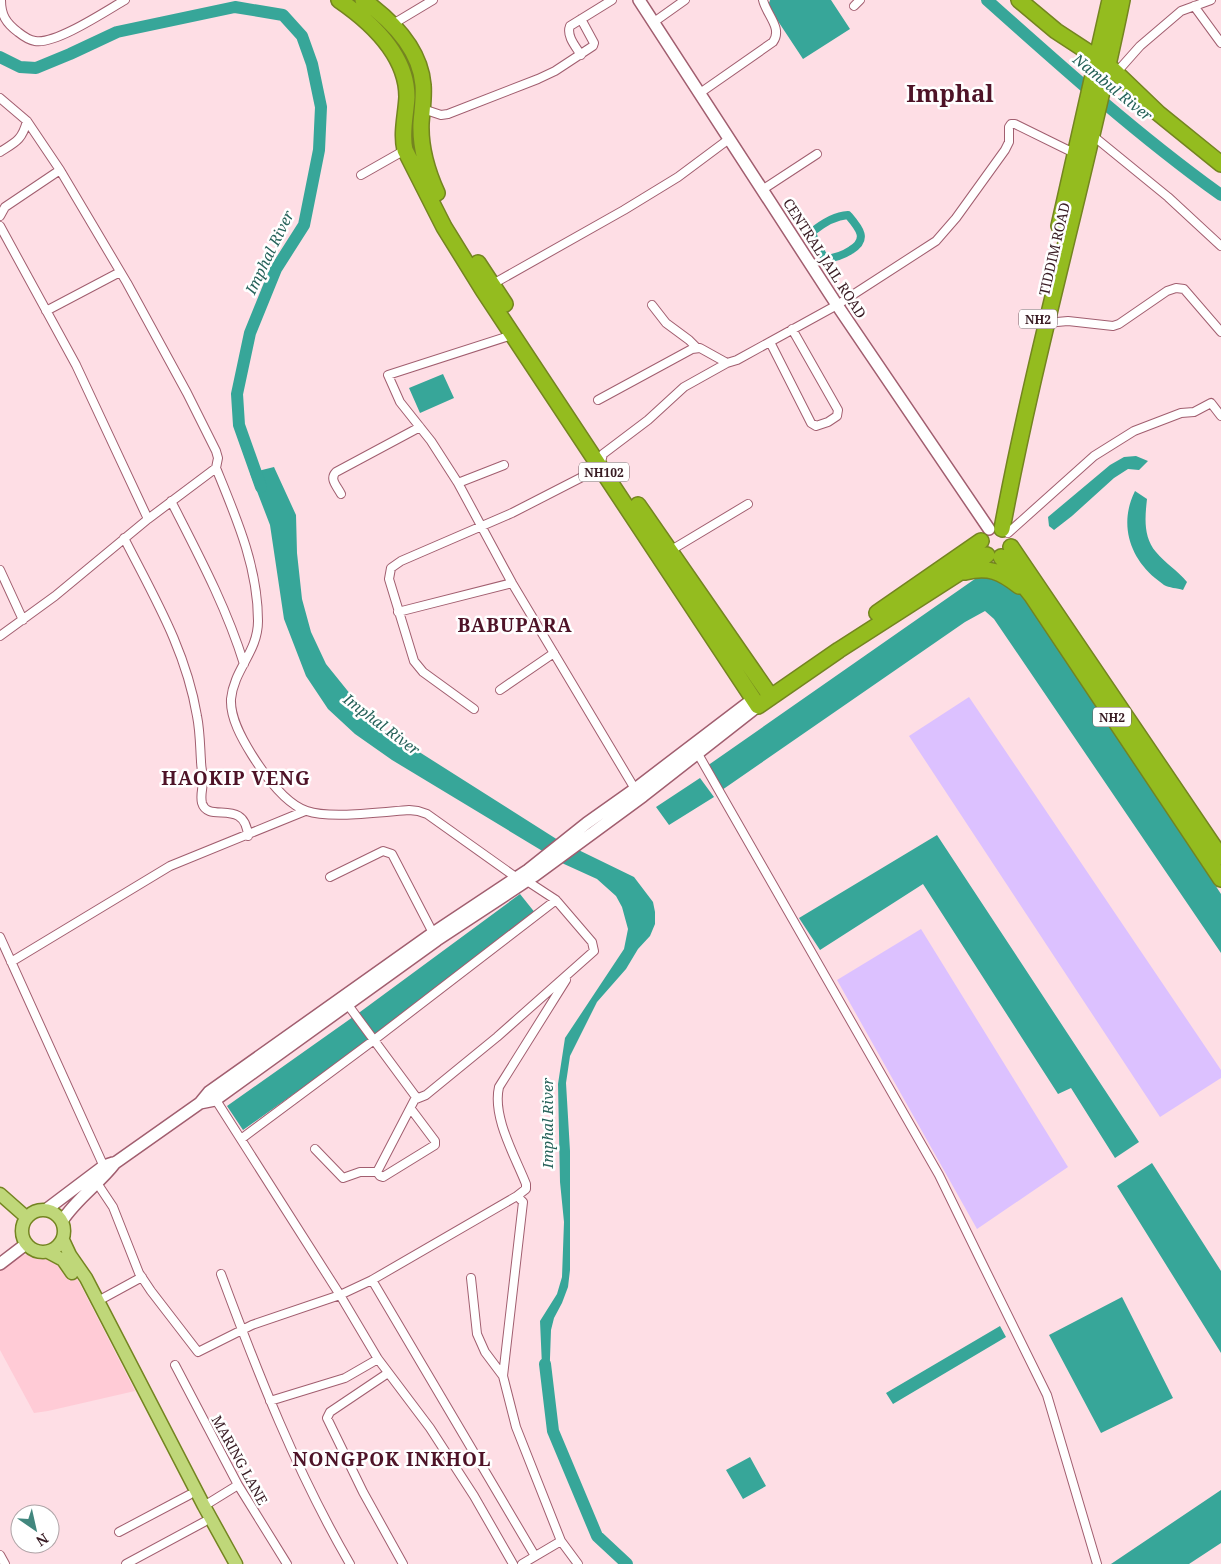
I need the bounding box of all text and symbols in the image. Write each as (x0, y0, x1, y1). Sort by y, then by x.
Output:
water label: Nambul River (1068, 48, 1158, 126)
district label: Imphal (906, 76, 994, 109)
street label: CENTRAL JAIL ROAD (779, 194, 871, 322)
street label: TIDDIM ROAD (1034, 201, 1074, 297)
water label: Imphal River (240, 206, 298, 298)
road number: NH2 (1019, 310, 1057, 328)
road number: NH102 (579, 462, 629, 482)
district label: BABUPARA (458, 612, 572, 638)
water label: Imphal River (339, 688, 425, 760)
road number: NH2 (1093, 708, 1131, 726)
district label: HAOKIP VENG (161, 765, 311, 791)
water label: Imphal River (537, 1077, 557, 1169)
street label: MARING LANE (208, 1412, 273, 1508)
district label: NONGPOK INKHOL (293, 1446, 491, 1472)
north arrow (10, 1504, 60, 1554)
text: N (33, 1529, 52, 1551)

